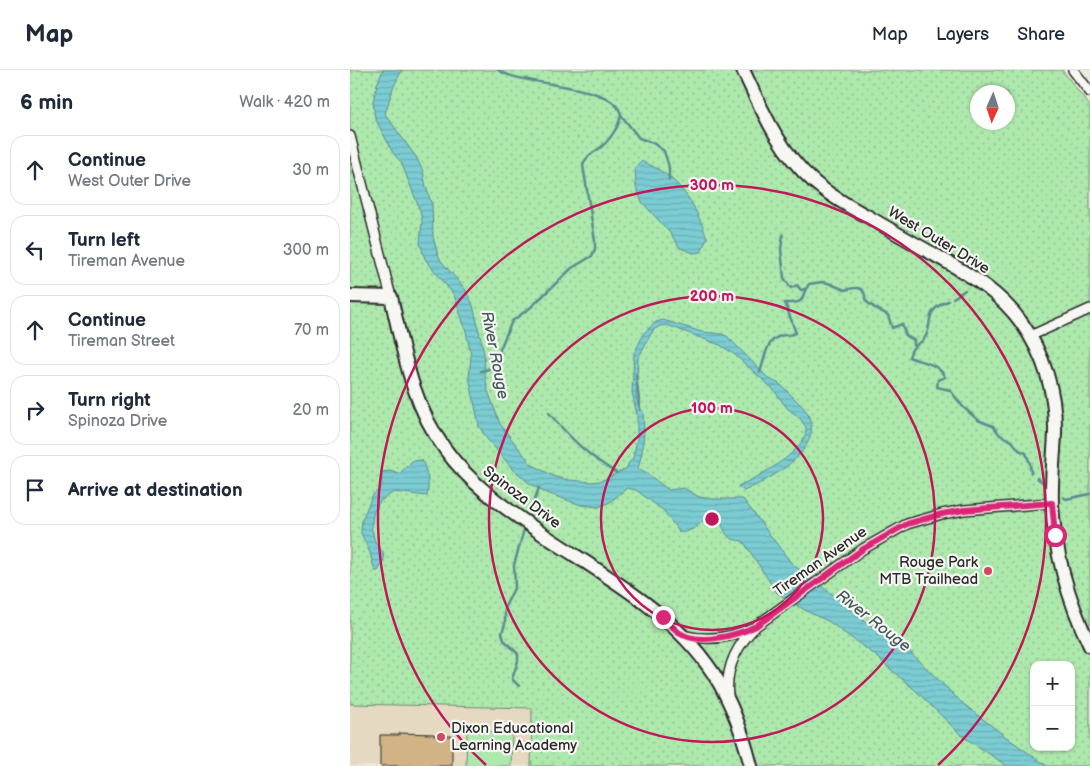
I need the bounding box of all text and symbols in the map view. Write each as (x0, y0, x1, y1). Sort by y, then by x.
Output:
text: Map (25, 20, 73, 49)
text: Map (872, 24, 908, 45)
text: Layers (936, 24, 989, 45)
text: Share (1017, 24, 1065, 45)
north arrow (970, 85, 1015, 130)
text: 6 min (20, 90, 73, 115)
text: Walk · 420 m (239, 93, 330, 112)
text: Continue (68, 149, 146, 172)
icon: ahead (21, 156, 49, 184)
text: 30 m (292, 161, 329, 180)
text: West Outer Drive (68, 172, 191, 191)
text: 300 m (690, 176, 734, 195)
street label: West Outer Drive (884, 203, 993, 278)
text: Turn left (68, 229, 140, 252)
icon: left (21, 236, 49, 264)
text: 300 m (283, 241, 329, 260)
text: Tireman Avenue (68, 252, 185, 271)
text: 200 m (690, 287, 734, 306)
text: Continue (68, 309, 146, 332)
water label: River Rouge (477, 310, 512, 401)
icon: ahead (21, 316, 49, 344)
text: 70 m (294, 321, 329, 340)
text: Tireman Street (68, 332, 175, 351)
text: Turn right (68, 389, 151, 412)
icon: right (21, 396, 49, 424)
text: 100 m (691, 399, 733, 418)
text: 20 m (293, 401, 329, 420)
text: Spinoza Drive (68, 412, 167, 431)
street label: Spinoza Drive (479, 462, 565, 533)
icon: arrive (21, 476, 49, 504)
text: Arrive at destination (68, 479, 243, 502)
centre of rings (703, 510, 721, 528)
street label: Tireman Avenue (770, 522, 871, 601)
route start (1044, 524, 1067, 547)
place label: Rouge Park MTB Trailhead (879, 553, 979, 589)
marker: Rouge Park MTB Trailhead (982, 565, 994, 577)
water label: River Rouge (832, 586, 914, 656)
route end (652, 606, 675, 629)
map controls (1030, 661, 1075, 751)
button: + (1030, 661, 1075, 706)
button: − (1030, 706, 1075, 751)
place label: Dixon Educational Learning Academy (451, 719, 577, 755)
marker: Dixon Educational Learning Academy (435, 731, 447, 743)

